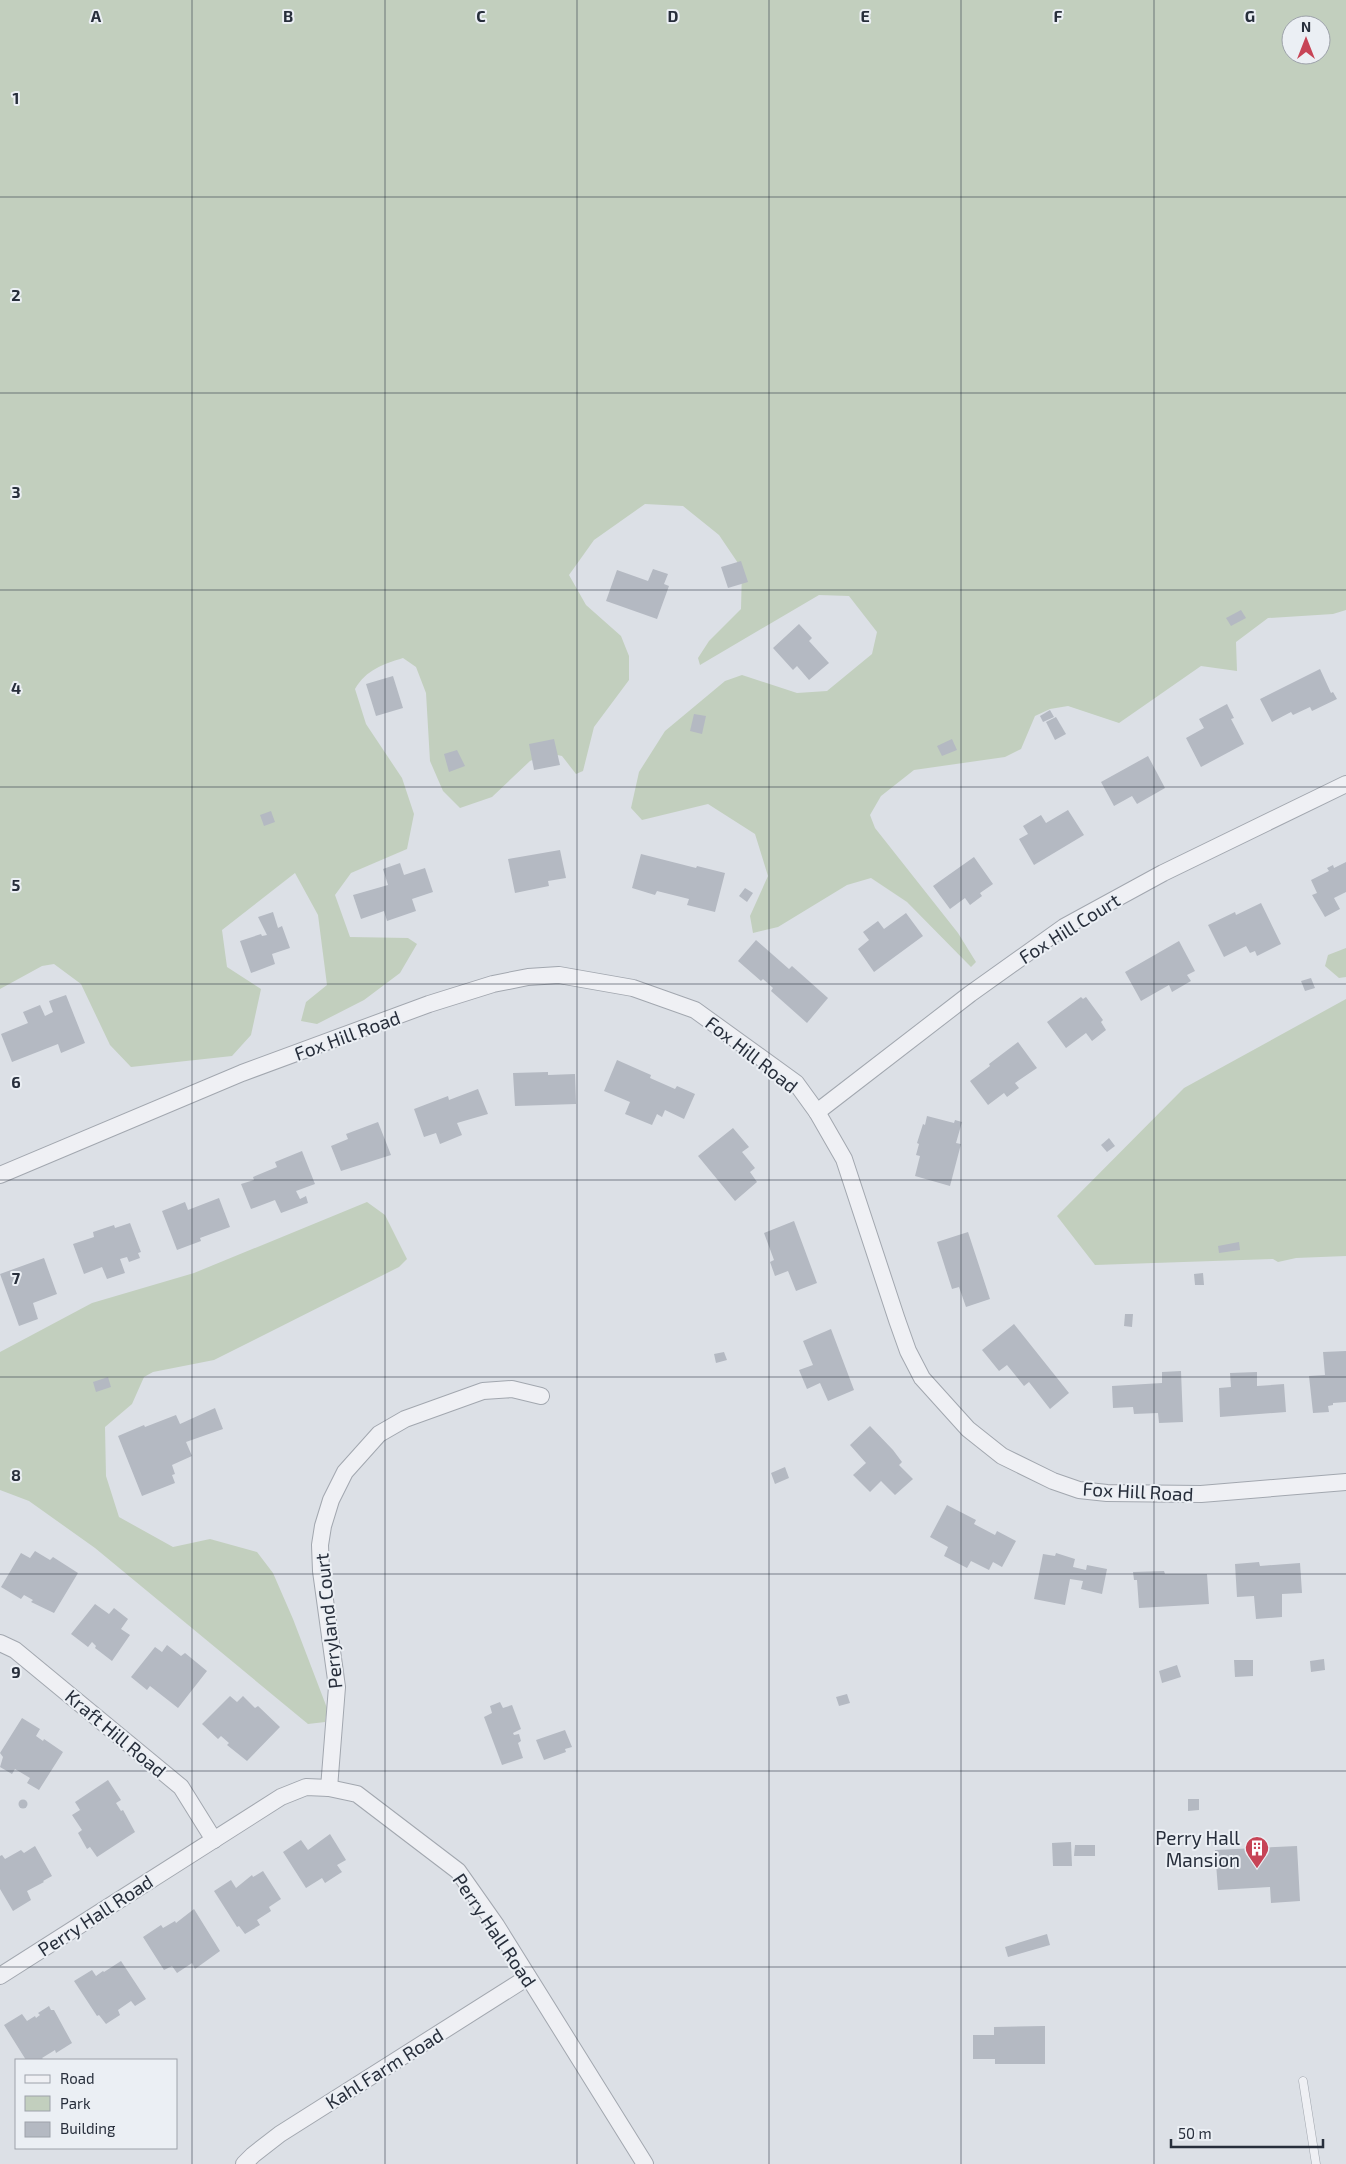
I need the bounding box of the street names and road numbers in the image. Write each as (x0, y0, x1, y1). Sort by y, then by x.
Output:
street label: Fox Hill Court (1014, 888, 1124, 968)
street label: Fox Hill Road (291, 1005, 403, 1065)
street label: Fox Hill Road (701, 1011, 803, 1097)
street label: Fox Hill Road (1082, 1477, 1194, 1505)
street label: Perryland Court (309, 1552, 347, 1690)
street label: Kraft Hill Road (61, 1684, 171, 1782)
street label: Perry Hall Road (33, 1869, 157, 1961)
street label: Perry Hall Road (448, 1869, 542, 1991)
street label: Kahl Farm Road (321, 2023, 447, 2113)

